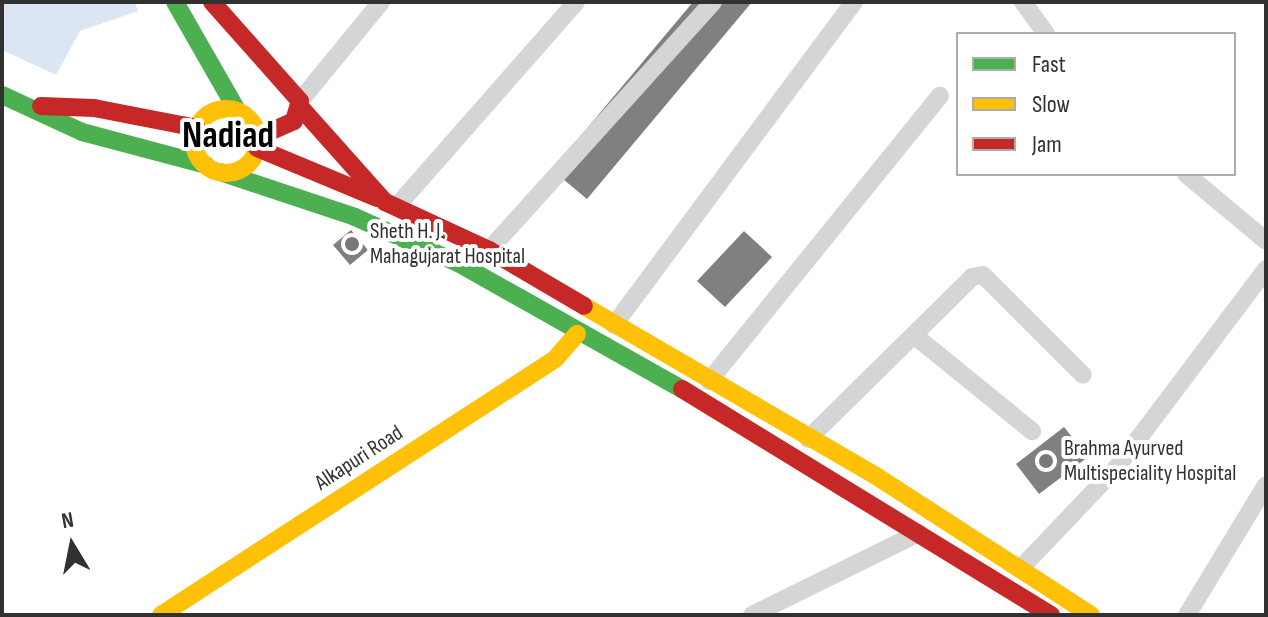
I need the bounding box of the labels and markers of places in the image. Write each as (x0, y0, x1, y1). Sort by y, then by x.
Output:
place label: Sheth H. J. Mahagujarat Hospital (370, 218, 525, 270)
marker: Sheth H. J. Mahagujarat Hospital (341, 233, 363, 255)
place label: Brahma Ayurved Multispeciality Hospital (1064, 435, 1236, 486)
marker: Brahma Ayurved Multispeciality Hospital (1035, 450, 1057, 472)

